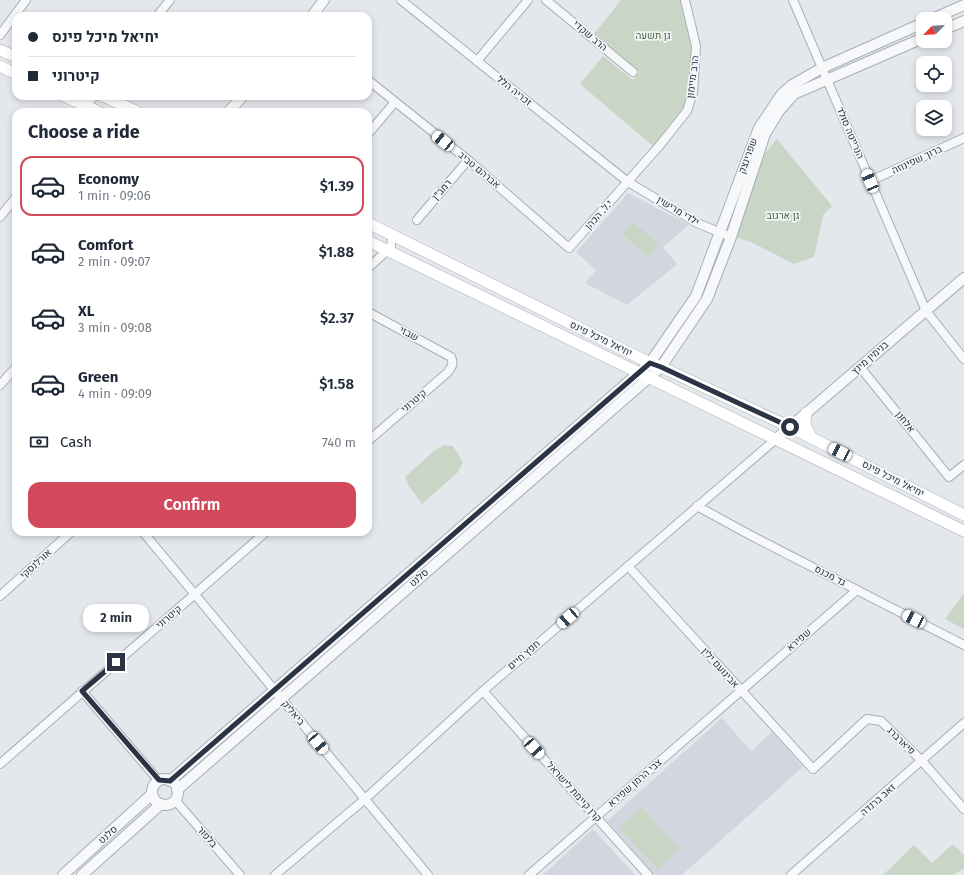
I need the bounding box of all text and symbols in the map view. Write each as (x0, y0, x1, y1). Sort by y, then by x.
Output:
north arrow (916, 12, 952, 48)
map controls (916, 12, 952, 136)
street label: הרב שקדי (570, 18, 610, 54)
text: יחיאל מיכל פינס (52, 28, 159, 46)
park label: גן תשעה (635, 30, 671, 42)
street label: הרב מיימון (684, 55, 702, 99)
button: locate (916, 56, 952, 92)
text: קיטרוני (52, 67, 100, 85)
street label: זכריה הלל (494, 73, 534, 109)
button: layers (916, 100, 952, 136)
street label: הנרייטה סולד (834, 105, 866, 161)
text: Choose a ride (28, 121, 140, 143)
car (430, 129, 456, 153)
street label: שפרינצק (736, 136, 760, 176)
street label: ברוך שפינוזה (890, 143, 945, 177)
street label: אברהם טביב (456, 149, 502, 191)
icon: car (30, 168, 66, 204)
car (860, 168, 880, 194)
text: Economy (78, 170, 139, 188)
text: $1.39 (320, 177, 354, 195)
street label: רמב"ן (430, 177, 454, 203)
text: 1 min · 09:06 (78, 188, 151, 203)
street label: ילדי מרישין (655, 194, 701, 228)
street label: י.ל. הכהן (583, 198, 615, 232)
park label: גן ארגוב (767, 210, 800, 222)
icon: car (30, 234, 66, 270)
text: Comfort (78, 236, 134, 254)
text: $1.88 (319, 243, 354, 261)
text: 2 min · 09:07 (78, 254, 150, 269)
icon: car (30, 300, 66, 336)
text: XL (78, 302, 94, 320)
text: $2.37 (320, 309, 354, 327)
street label: יחיאל מיכל פינס (568, 319, 634, 359)
text: 3 min · 09:08 (78, 320, 152, 335)
street label: שבזי (397, 324, 421, 344)
street label: בנימין מינץ (849, 338, 892, 377)
icon: car (30, 366, 66, 402)
text: Green (78, 368, 118, 386)
text: $1.58 (319, 375, 354, 393)
text: 4 min · 09:09 (78, 386, 152, 401)
street label: קיטרוני (399, 387, 429, 415)
street label: אלחנן (893, 409, 917, 435)
route start (781, 418, 799, 436)
icon: cash (28, 431, 50, 453)
text: Cash (60, 433, 92, 451)
text: 740 m (322, 435, 356, 450)
car (827, 441, 853, 463)
street label: יחיאל מיכל פינס (860, 458, 926, 500)
button: Confirm (28, 482, 356, 528)
street label: אורלנסקי (18, 547, 54, 581)
street label: גד מכנס (812, 563, 848, 589)
street label: סלנט (407, 566, 431, 590)
street label: קיטרוני (154, 603, 184, 631)
callout: 2 min (83, 604, 149, 632)
car (555, 606, 581, 630)
car (901, 608, 927, 630)
text: 2 min (100, 610, 132, 625)
street label: שפירא (784, 626, 814, 654)
street label: חפץ חיים (505, 638, 543, 672)
street label: אבינועם ילין (699, 645, 741, 691)
route end (107, 653, 125, 671)
street label: ביאליק (279, 698, 307, 729)
street label: פיארברג (884, 725, 918, 757)
car (306, 730, 330, 756)
car (522, 735, 546, 761)
street label: צבי הרמן שפירא (606, 756, 665, 810)
street label: קרן קיימת לישראל (544, 759, 604, 825)
street label: זאב ברנדה (858, 781, 898, 819)
street label: סלנט (96, 823, 120, 847)
street label: בלפור (194, 824, 220, 851)

